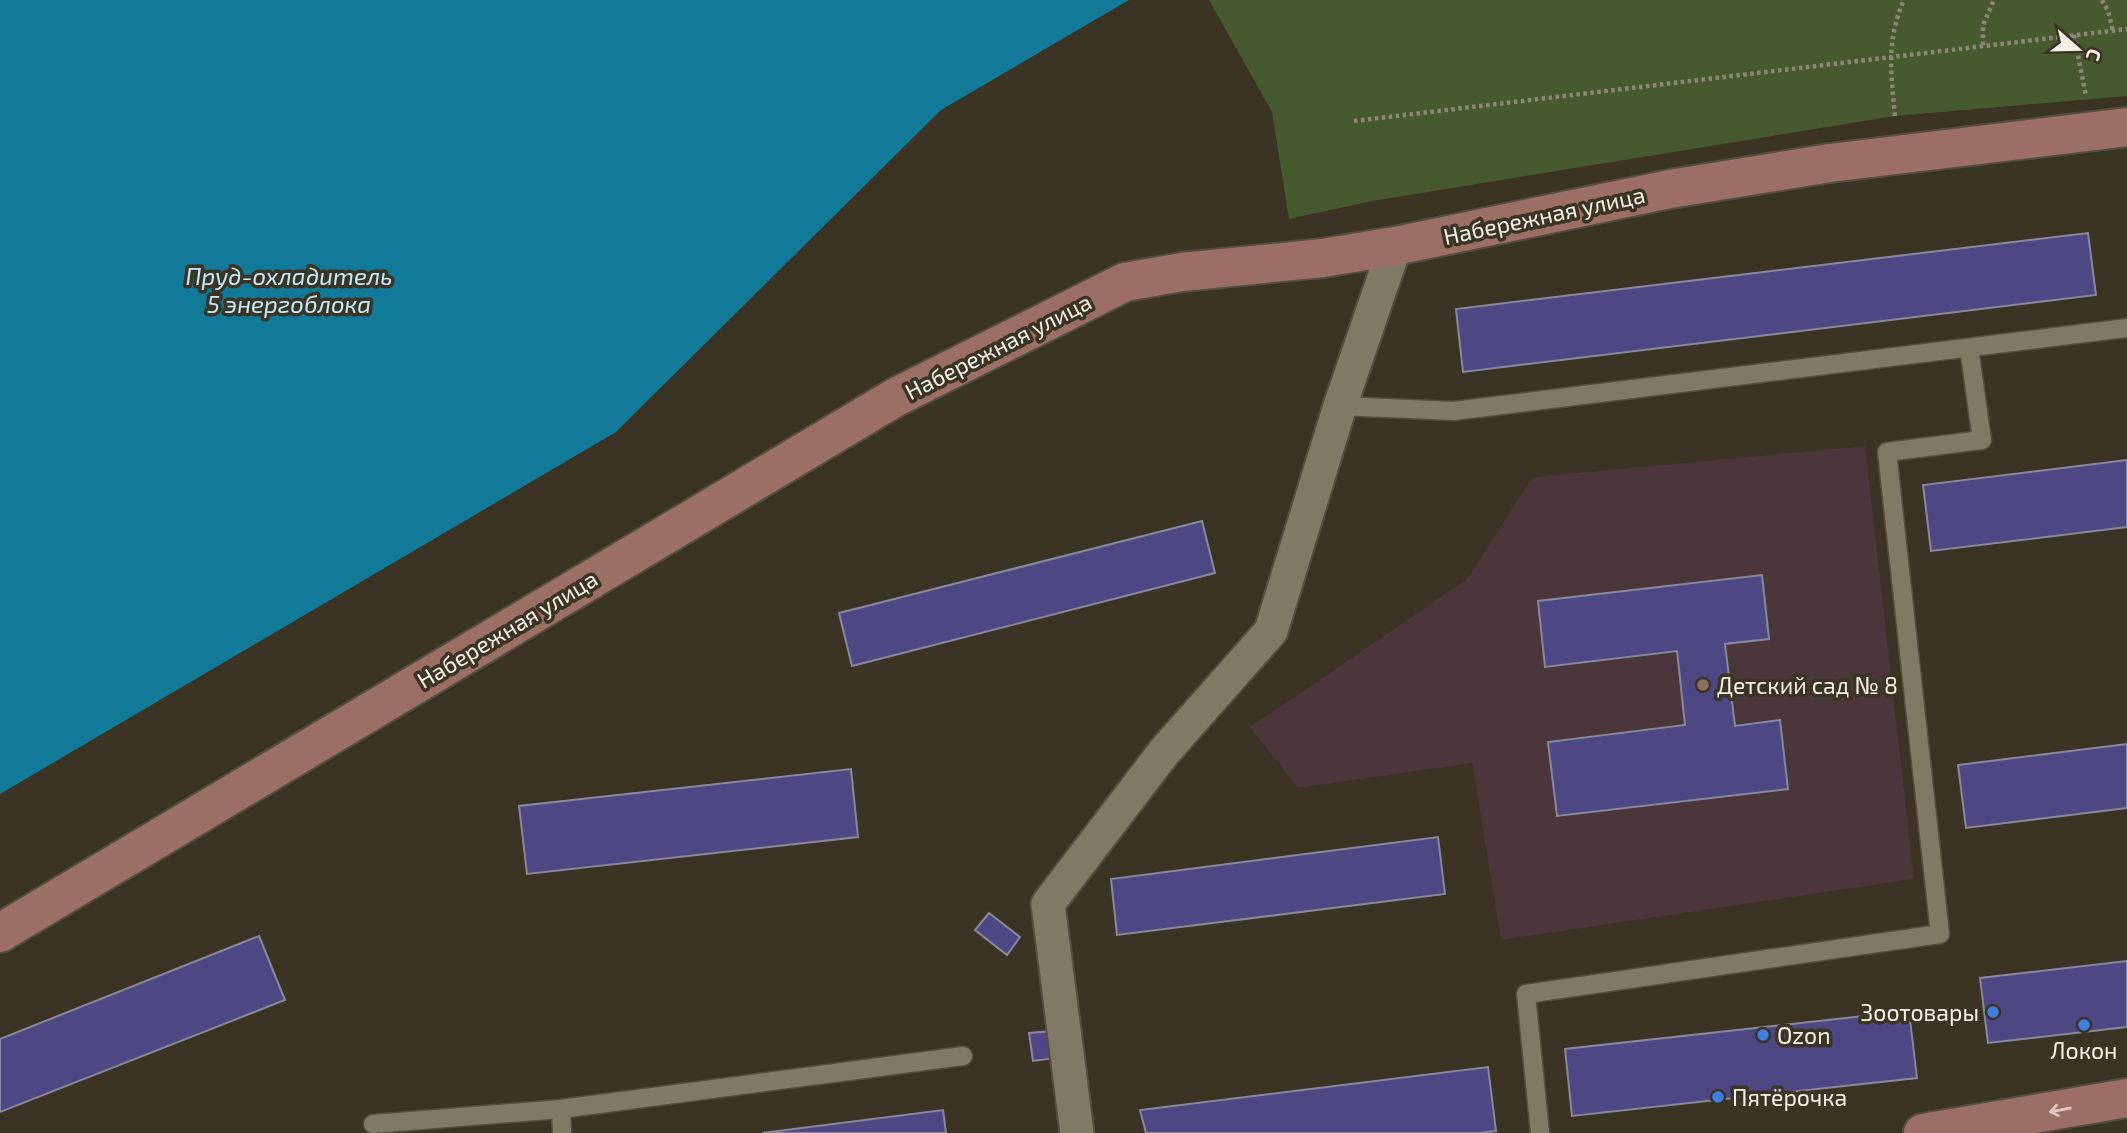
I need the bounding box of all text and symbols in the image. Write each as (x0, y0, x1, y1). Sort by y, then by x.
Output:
north arrow (2043, 14, 2113, 84)
text: С (2082, 46, 2107, 64)
street label: Набережная улица (1441, 180, 1648, 251)
water label: Пруд-охладитель 5 энергоблока (185, 261, 393, 318)
street label: Набережная улица (900, 287, 1096, 406)
street label: Набережная улица (412, 564, 603, 695)
place label: Детский сад № 8 (1717, 671, 1898, 699)
marker: Детский сад № 8 (1695, 677, 1711, 693)
place label: Зоотовары (1861, 998, 1979, 1026)
marker: Зоотовары (1985, 1004, 2001, 1020)
marker: Локон (2076, 1017, 2092, 1033)
place label: Ozon (1777, 1021, 1831, 1049)
marker: Ozon (1755, 1027, 1771, 1043)
place label: Локон (2051, 1036, 2117, 1064)
place label: Пятёрочка (1732, 1083, 1847, 1111)
marker: Пятёрочка (1710, 1089, 1726, 1105)
one-way arrow (2049, 1104, 2072, 1117)

